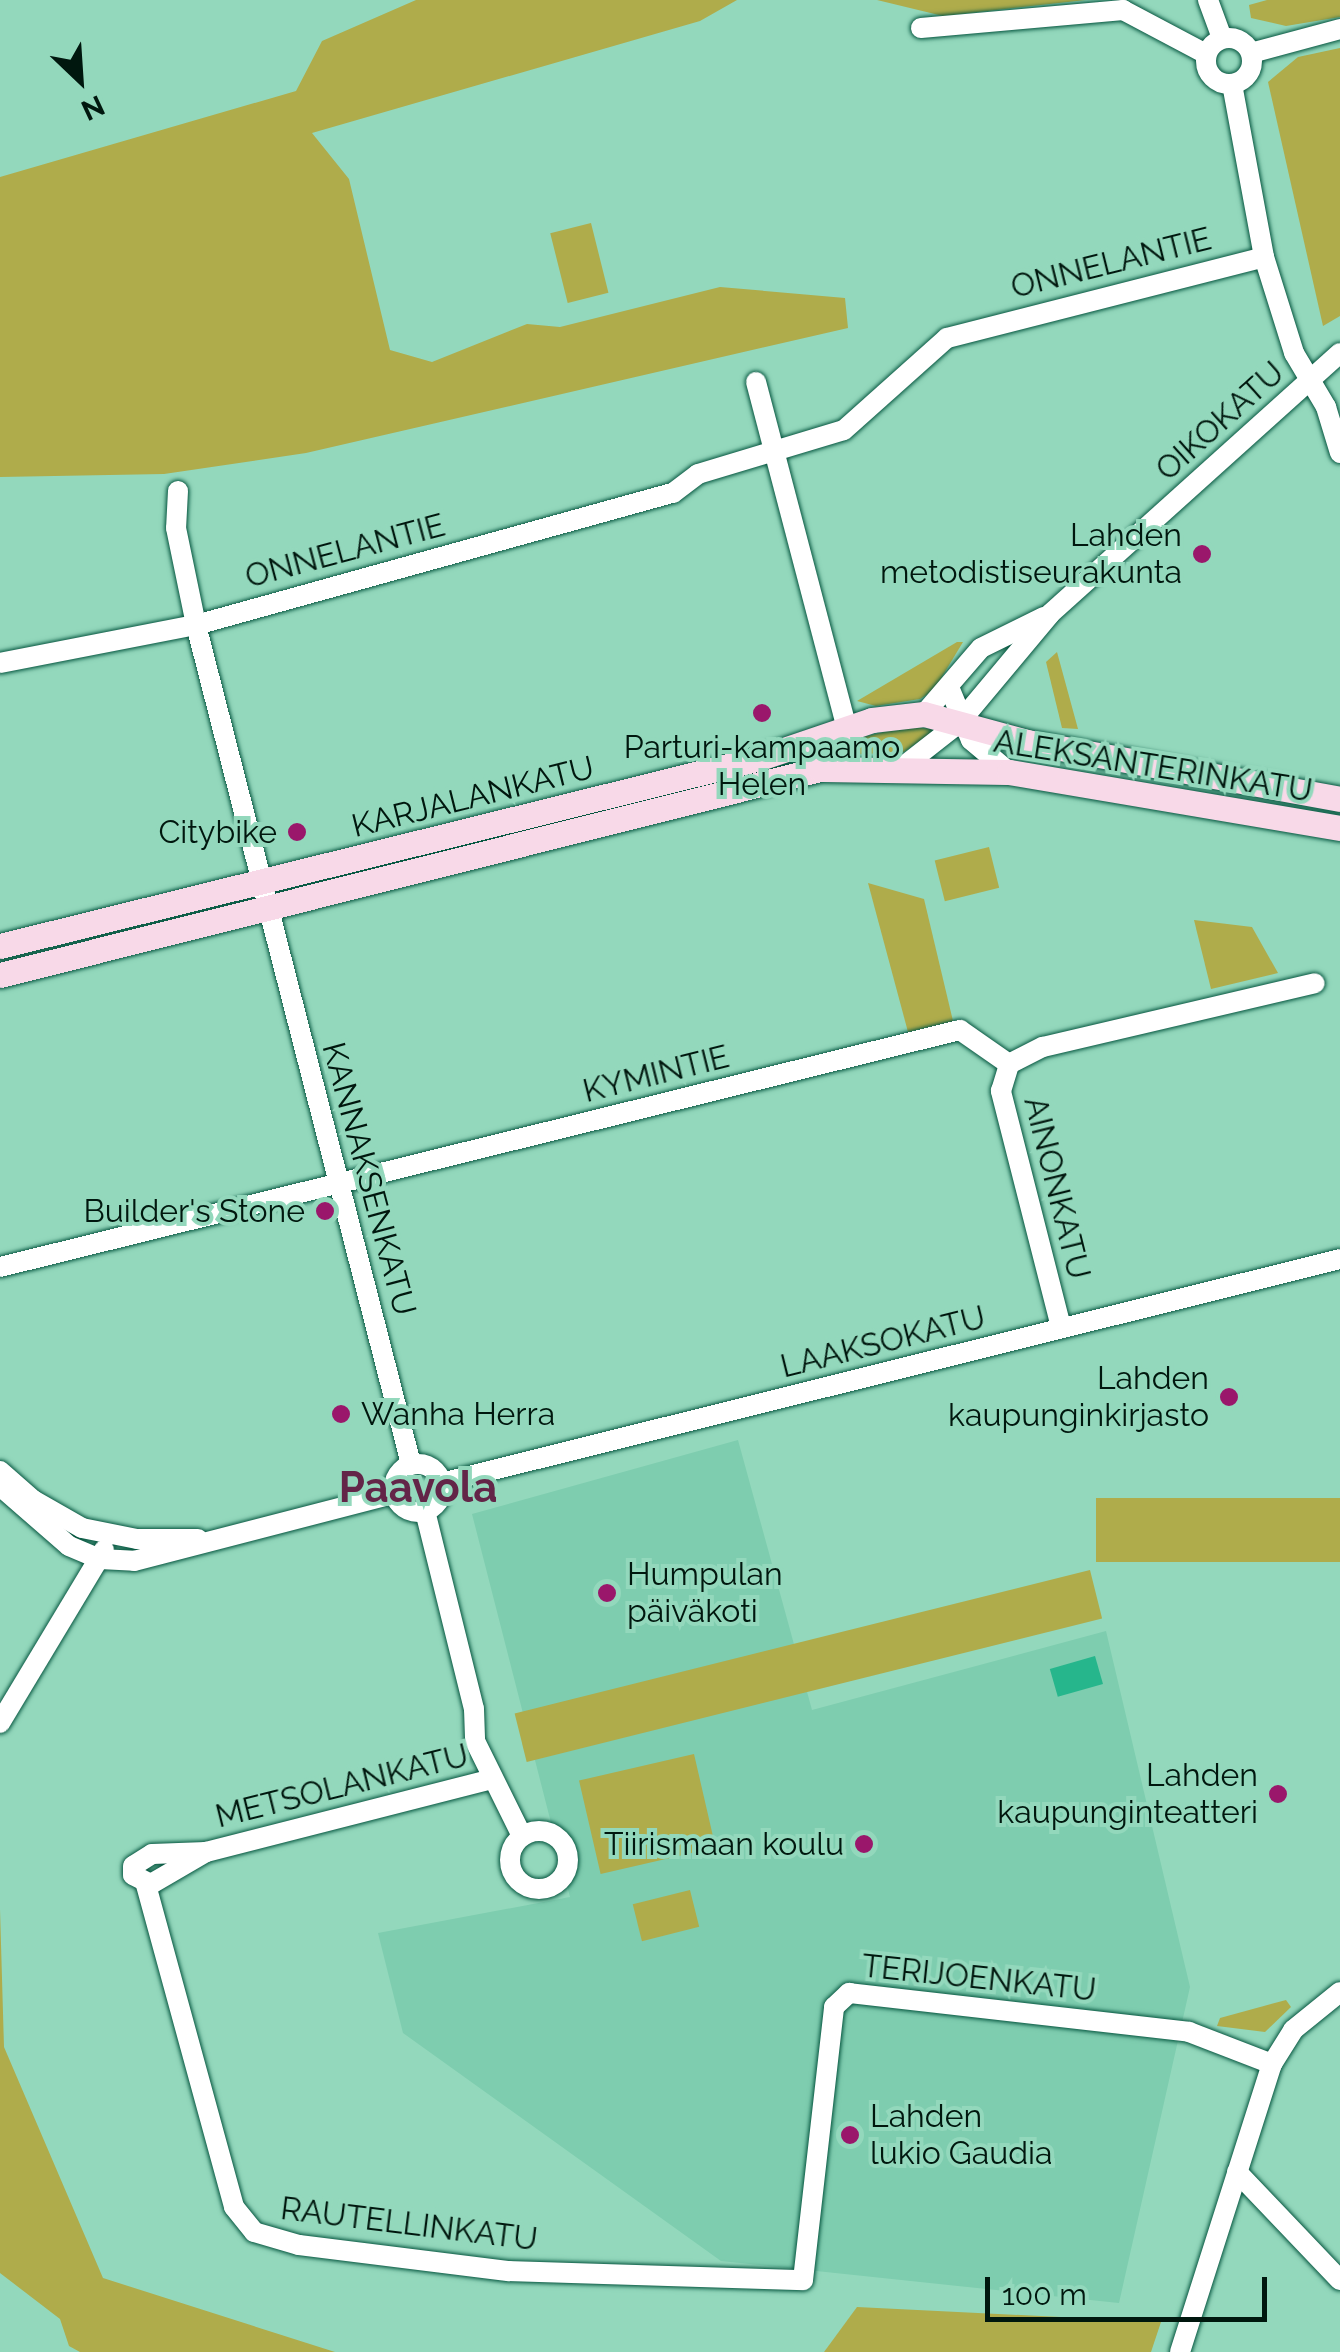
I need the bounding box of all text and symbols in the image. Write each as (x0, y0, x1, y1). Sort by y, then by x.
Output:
north arrow (30, 30, 130, 130)
text: N (76, 88, 110, 127)
street label: ONNELANTIE (1007, 220, 1215, 306)
street label: OIKOKATU (1148, 354, 1292, 488)
street label: ONNELANTIE (241, 506, 449, 596)
place label: Lahden metodistiseurakunta (880, 517, 1182, 592)
marker: Lahden metodistiseurakunta (1191, 543, 1213, 565)
marker: Parturi-kampaamo Helen (751, 702, 773, 724)
street label: ALEKSANTERINKATU (991, 722, 1315, 810)
place label: Parturi-kampaamo Helen (624, 729, 900, 804)
street label: KARJALANKATU (348, 748, 598, 846)
place label: Citybike (158, 813, 277, 851)
marker: Citybike (286, 821, 308, 843)
street label: KYMINTIE (579, 1037, 733, 1111)
street label: KANNAKSENKATU (314, 1038, 424, 1320)
street label: AINONKATU (1016, 1093, 1098, 1283)
place label: Builder's Stone (83, 1192, 305, 1230)
marker: Builder's Stone (314, 1200, 336, 1222)
street label: LAAKSOKATU (777, 1298, 989, 1386)
place label: Lahden kaupunginkirjasto (948, 1360, 1209, 1435)
marker: Lahden kaupunginkirjasto (1218, 1386, 1240, 1408)
place label: Wanha Herra (361, 1395, 555, 1433)
marker: Wanha Herra (330, 1403, 352, 1425)
district label: Paavola (339, 1463, 497, 1513)
place label: Humpulan päiväkoti (627, 1556, 783, 1631)
marker: Humpulan päiväkoti (596, 1582, 618, 1604)
street label: METSOLANKATU (212, 1736, 472, 1836)
place label: Lahden kaupunginteatteri (997, 1757, 1258, 1832)
marker: Lahden kaupunginteatteri (1267, 1783, 1289, 1805)
place label: Tiirismaan koulu (604, 1825, 844, 1863)
marker: Tiirismaan koulu (853, 1833, 875, 1855)
street label: TERIJOENKATU (860, 1947, 1098, 2009)
place label: Lahden lukio Gaudia (870, 2098, 1053, 2173)
marker: Lahden lukio Gaudia (839, 2124, 861, 2146)
street label: RAUTELLINKATU (278, 2189, 540, 2259)
scale bar (990, 2257, 1272, 2319)
text: 100 m (1002, 2277, 1087, 2312)

